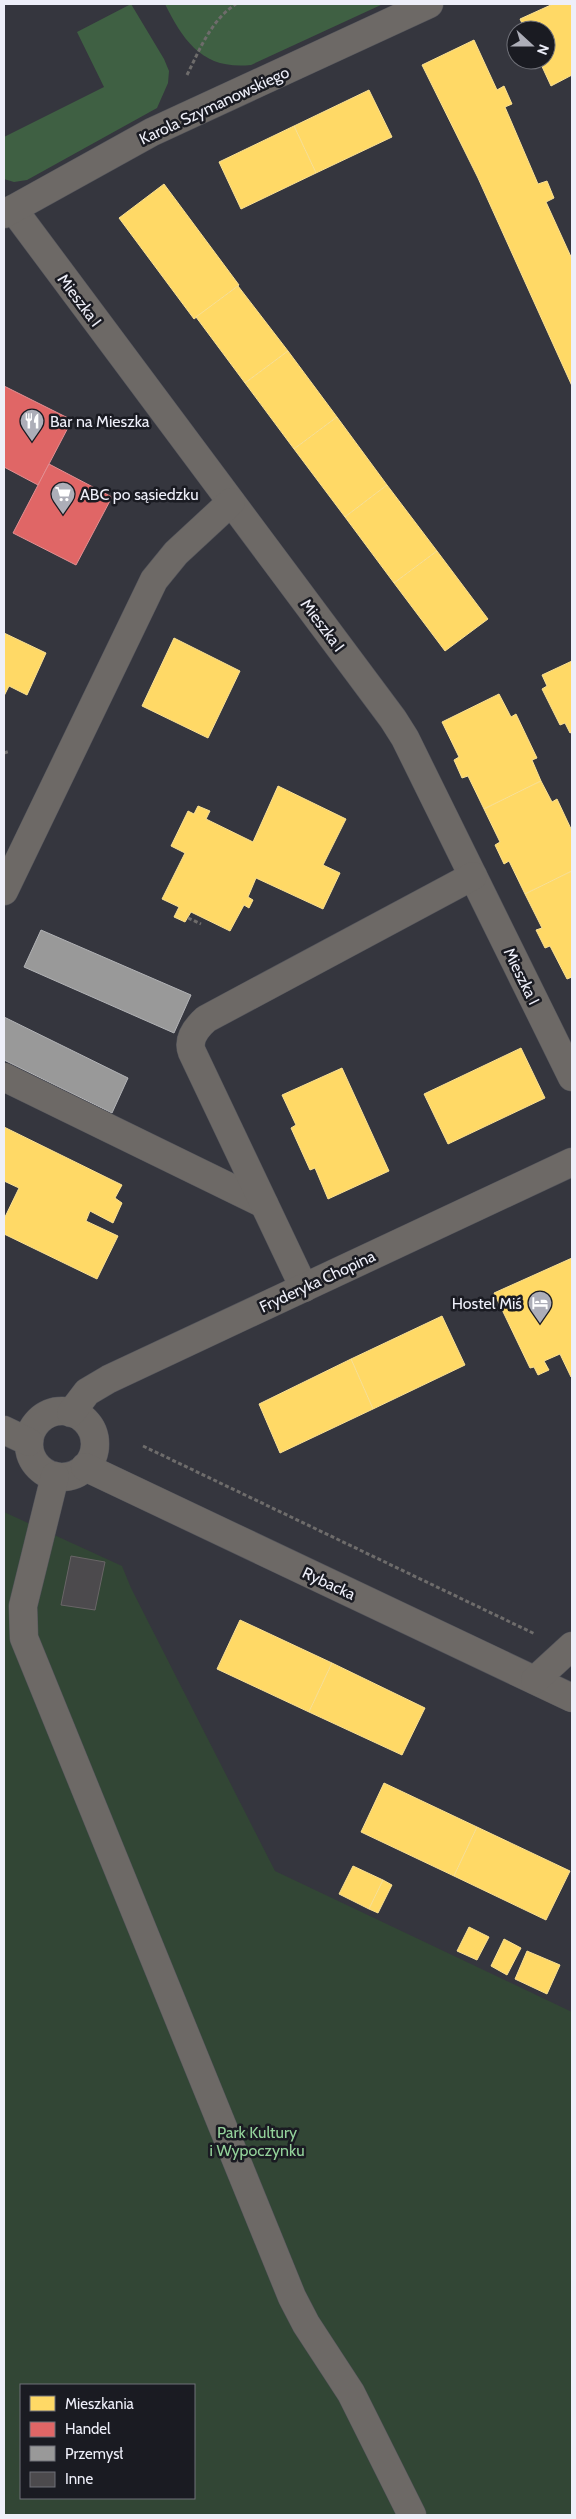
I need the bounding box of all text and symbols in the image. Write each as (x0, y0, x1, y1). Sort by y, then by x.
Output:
north arrow (506, 20, 556, 70)
text: N (533, 42, 553, 58)
street label: Karola Szymanowskiego (136, 62, 292, 149)
street label: Mieszka I (54, 270, 106, 330)
restaurant icon: Bar na Mieszka (19, 408, 45, 442)
place label: Bar na Mieszka (50, 412, 150, 431)
supermarket icon: ABC po sąsiedzku (50, 481, 76, 515)
place label: ABC po sąsiedzku (80, 485, 199, 504)
street label: Mieszka I (297, 595, 349, 655)
street label: Mieszka I (500, 945, 543, 1008)
street label: Fryderyka Chopina (256, 1246, 378, 1317)
hotel icon: Hostel Miś (527, 1290, 553, 1324)
place label: Hostel Miś (452, 1294, 522, 1313)
street label: Rybacka (299, 1563, 359, 1604)
park label: Park Kultury i Wypoczynku (209, 2123, 305, 2160)
legend (20, 2384, 195, 2499)
text: Mieszkania (65, 2395, 135, 2413)
text: Handel (65, 2420, 111, 2438)
text: Przemysł (65, 2445, 123, 2463)
text: Inne (65, 2470, 93, 2488)

